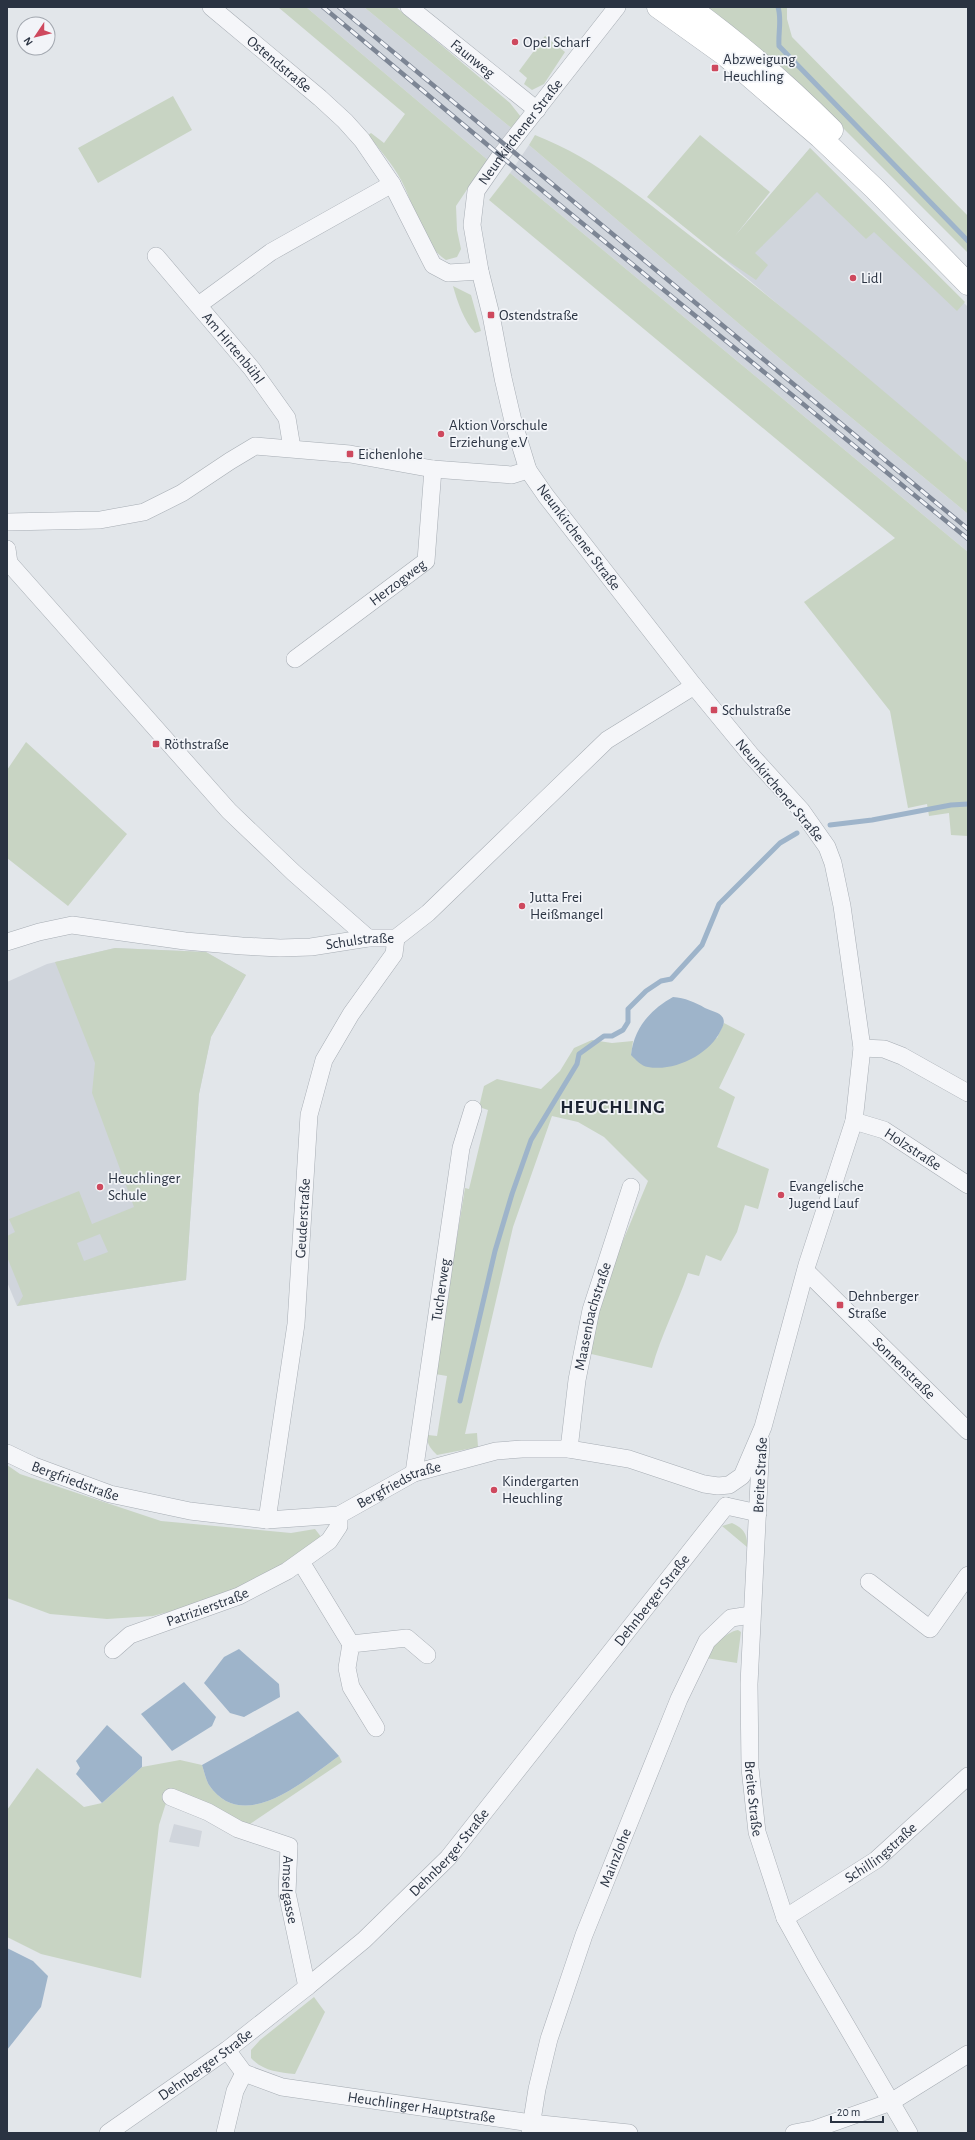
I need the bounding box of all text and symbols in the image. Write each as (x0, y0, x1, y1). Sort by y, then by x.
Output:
north arrow (16, 16, 56, 56)
street label: Ostendstraße (244, 33, 314, 96)
text: N (22, 35, 35, 48)
place label: Opel Scharf (523, 35, 591, 50)
street label: Faunweg (448, 37, 498, 81)
marker: Opel Scharf (510, 37, 520, 47)
place label: Abzweigung Heuchling (723, 52, 796, 84)
marker: Abzweigung Heuchling (710, 63, 720, 73)
street label: Neunkirchener Straße (476, 76, 566, 188)
place label: Lidl (861, 271, 882, 286)
marker: Lidl (848, 273, 858, 283)
place label: Ostendstraße (499, 308, 578, 323)
street label: Am Hirtenbühl (199, 309, 267, 386)
marker: Ostendstraße (486, 310, 496, 320)
place label: Aktion Vorschule Erziehung e.V (449, 418, 548, 450)
marker: Aktion Vorschule Erziehung e.V (436, 429, 446, 439)
place label: Eichenlohe (358, 447, 423, 462)
marker: Eichenlohe (345, 449, 355, 459)
street label: Neunkirchener Straße (534, 481, 623, 593)
street label: Herzogweg (367, 556, 429, 609)
place label: Schulstraße (722, 703, 791, 718)
marker: Schulstraße (709, 705, 719, 715)
street label: Neunkirchener Straße (733, 736, 827, 844)
place label: Röthstraße (164, 737, 229, 752)
marker: Röthstraße (151, 739, 161, 749)
place label: Jutta Frei Heißmangel (530, 890, 603, 922)
marker: Jutta Frei Heißmangel (517, 901, 527, 911)
street label: Schulstraße (325, 931, 394, 953)
district label: HEUCHLING (560, 1098, 666, 1117)
street label: Holzstraße (882, 1125, 944, 1173)
place label: Heuchlinger Schule (108, 1171, 180, 1203)
street label: Geuderstraße (293, 1178, 313, 1259)
place label: Evangelische Jugend Lauf (789, 1179, 864, 1211)
marker: Heuchlinger Schule (95, 1182, 105, 1192)
marker: Evangelische Jugend Lauf (776, 1190, 786, 1200)
street label: Tucherweg (429, 1257, 453, 1322)
street label: Maasenbachstraße (572, 1260, 614, 1372)
place label: Dehnberger Straße (848, 1289, 919, 1321)
marker: Dehnberger Straße (835, 1300, 845, 1310)
street label: Sonnenstraße (870, 1334, 938, 1402)
street label: Breite Straße (751, 1437, 770, 1513)
street label: Bergfriedstraße (29, 1459, 120, 1504)
street label: Bergfriedstraße (354, 1459, 443, 1511)
place label: Kindergarten Heuchling (502, 1474, 579, 1506)
marker: Kindergarten Heuchling (489, 1485, 499, 1495)
street label: Dehnberger Straße (612, 1552, 693, 1649)
street label: Patrizierstraße (164, 1585, 251, 1629)
street label: Breite Straße (742, 1761, 765, 1839)
street label: Dehnberger Straße (407, 1806, 492, 1899)
street label: Schillingstraße (842, 1820, 920, 1886)
street label: Mainzlohe (597, 1826, 634, 1889)
street label: Amselgasse (279, 1855, 300, 1925)
street label: Dehnberger Straße (156, 2026, 255, 2103)
street label: Heuchlinger Hauptstraße (347, 2090, 496, 2126)
scale bar (831, 2098, 883, 2124)
text: 20 m (837, 2106, 860, 2118)

